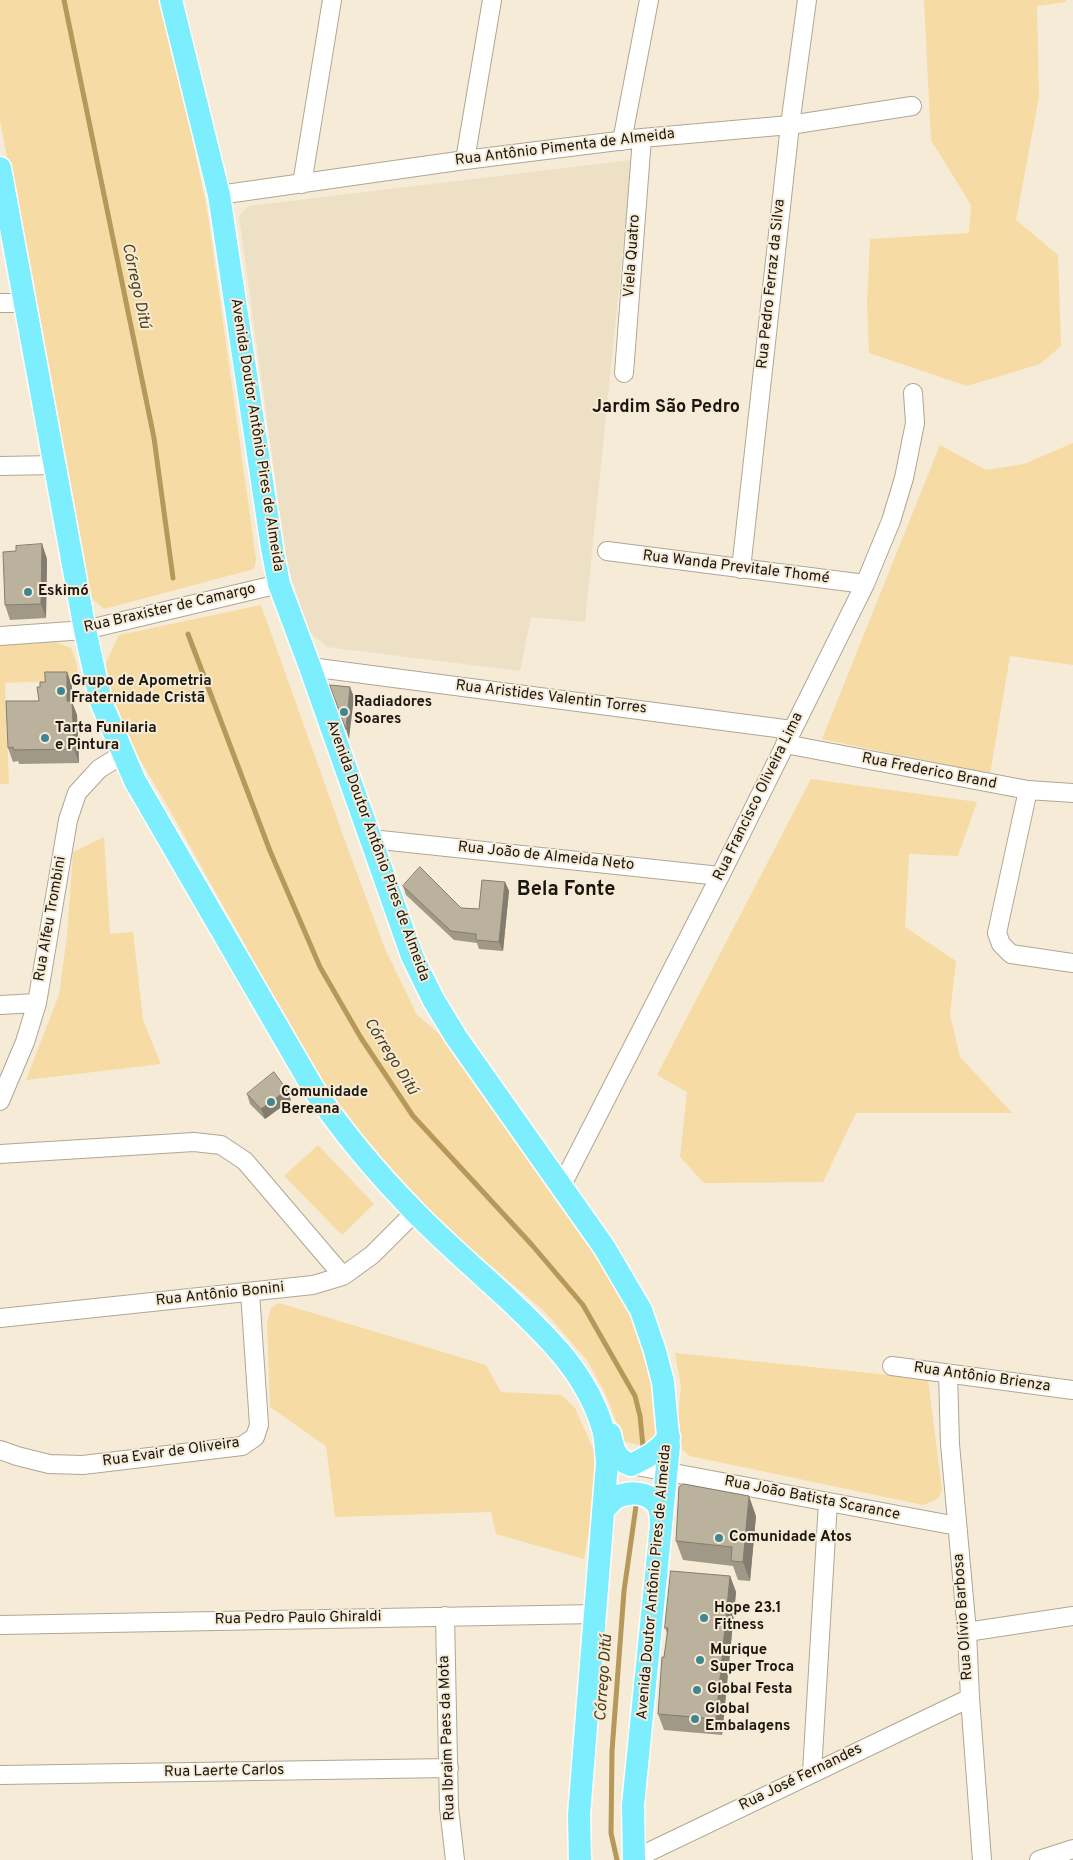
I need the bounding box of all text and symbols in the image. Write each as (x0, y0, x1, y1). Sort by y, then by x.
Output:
street label: Rua Antônio Pimenta de Almeida (454, 126, 676, 170)
street label: Rua Pedro Ferraz da Silva (754, 198, 790, 370)
street label: Viela Quatro (621, 214, 645, 298)
water label: Córrego Ditú (117, 241, 153, 331)
street label: Avenida Doutor Antônio Pires de Almeida (225, 297, 287, 573)
district label: Jardim São Pedro (592, 397, 740, 419)
street label: Rua Wanda Previtale Thomé (641, 548, 831, 588)
street label: Rua Braxister de Camargo (82, 580, 258, 638)
place label: Eskimó (38, 583, 89, 601)
marker: Eskimó (22, 586, 34, 598)
place label: Grupo de Apometria Fraternidade Cristã (71, 673, 212, 708)
street label: Rua Aristides Valentin Torres (454, 677, 648, 719)
marker: Grupo de Apometria Fraternidade Cristã (55, 685, 67, 697)
place label: Radiadores Soares (354, 694, 432, 729)
marker: Radiadores Soares (338, 706, 350, 718)
street label: Rua Francisco Oliveira Lima (710, 710, 808, 884)
street label: Avenida Doutor Antônio Pires de Almeida (321, 718, 433, 984)
place label: Tarta Funilaria e Pintura (55, 720, 157, 755)
marker: Tarta Funilaria e Pintura (39, 732, 51, 744)
street label: Rua Frederico Brand (860, 750, 998, 794)
street label: Rua João de Almeida Neto (457, 839, 635, 875)
street label: Rua Alfeu Trombini (31, 855, 71, 983)
district label: Bela Fonte (517, 879, 615, 903)
water label: Córrego Ditú (359, 1015, 421, 1099)
place label: Comunidade Bereana (281, 1084, 368, 1119)
marker: Comunidade Bereana (265, 1096, 277, 1108)
street label: Rua Antônio Bonini (155, 1279, 285, 1311)
street label: Rua Antônio Brienza (912, 1359, 1052, 1397)
street label: Rua Evair de Oliveira (101, 1434, 241, 1472)
street label: Avenida Doutor Antônio Pires de Almeida (634, 1444, 676, 1720)
street label: Rua João Batista Scarance (723, 1473, 901, 1525)
place label: Comunidade Atos (729, 1529, 852, 1547)
marker: Comunidade Atos (713, 1532, 725, 1544)
street label: Rua Olívio Barbosa (951, 1553, 977, 1681)
place label: Hope 23.1 Fitness (714, 1600, 781, 1635)
street label: Rua Pedro Paulo Ghiraldi (214, 1609, 382, 1629)
marker: Hope 23.1 Fitness (698, 1612, 710, 1624)
water label: Córrego Ditú (592, 1634, 618, 1722)
place label: Murique Super Troca (710, 1642, 794, 1677)
marker: Murique Super Troca (694, 1654, 706, 1666)
street label: Rua Ibraim Paes da Mota (436, 1655, 460, 1821)
place label: Global Festa (707, 1681, 792, 1699)
marker: Global Festa (691, 1684, 703, 1696)
place label: Global Embalagens (705, 1701, 790, 1736)
marker: Global Embalagens (689, 1713, 701, 1725)
street label: Rua José Fernandes (737, 1740, 865, 1816)
street label: Rua Laerte Carlos (164, 1762, 284, 1782)

